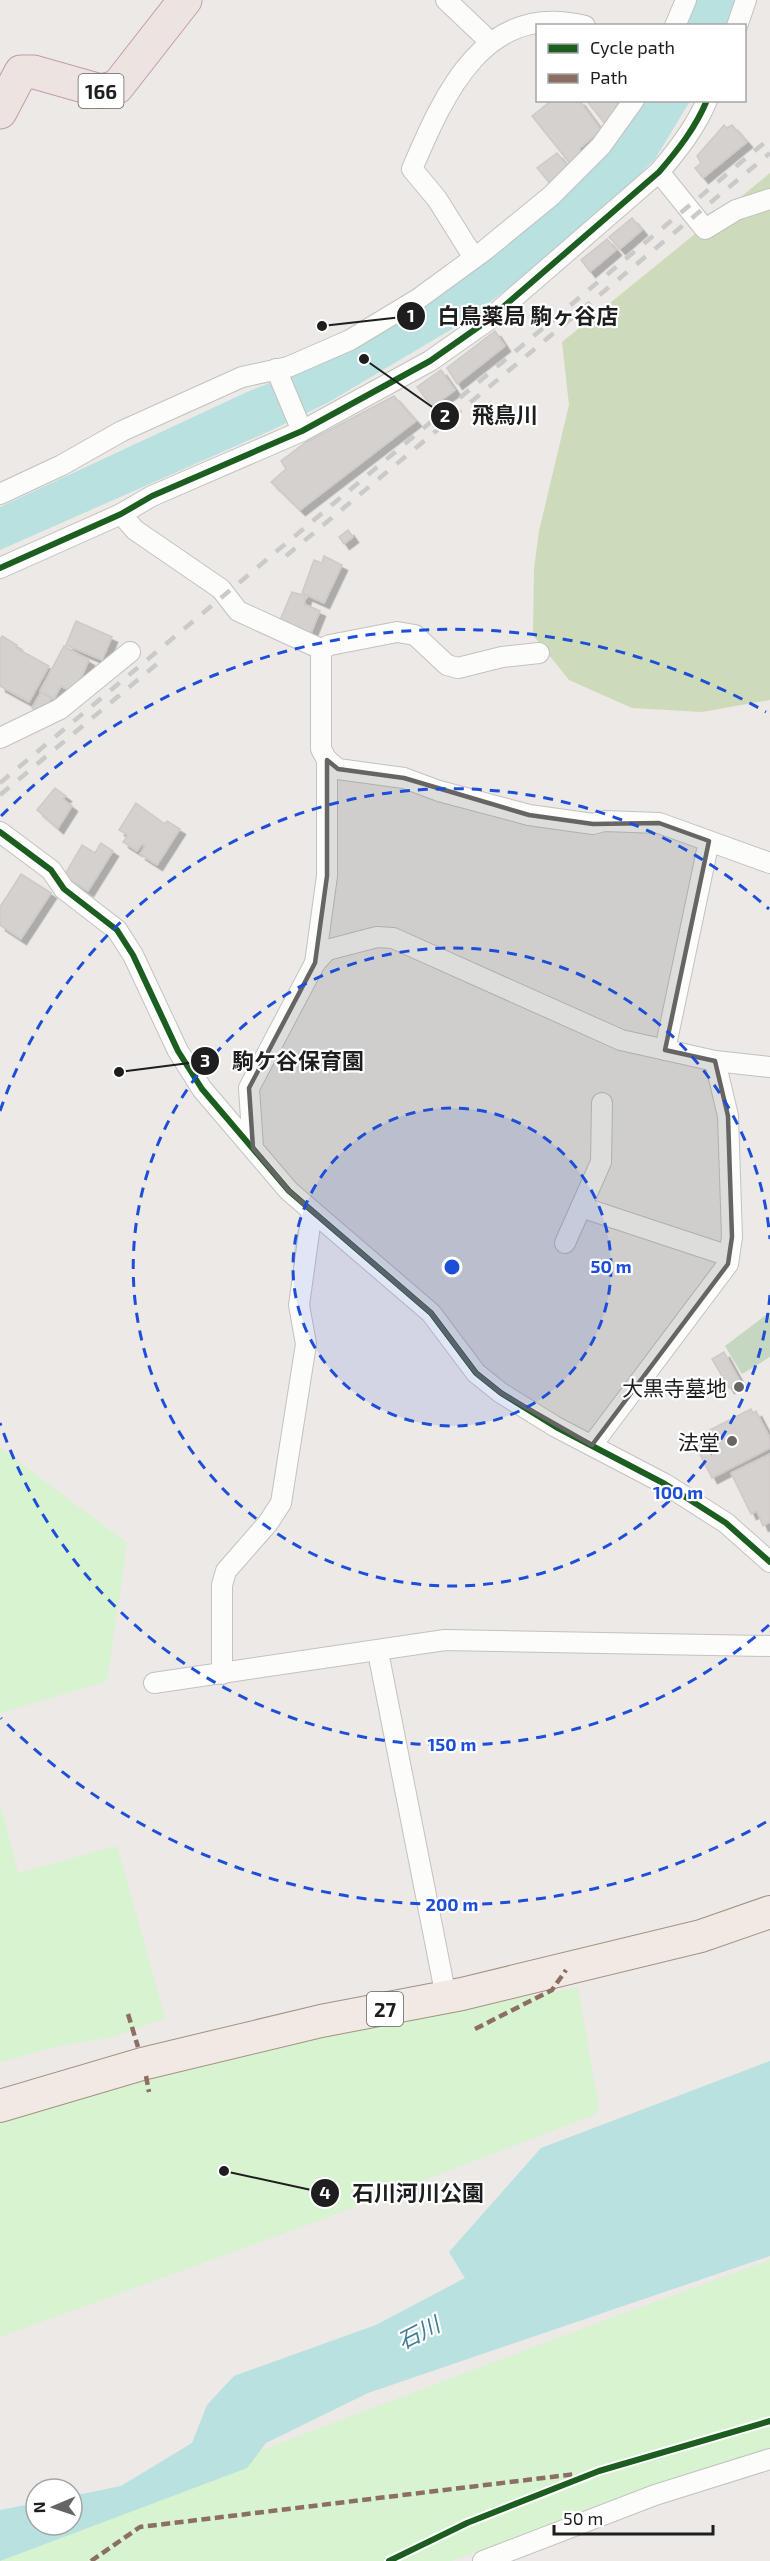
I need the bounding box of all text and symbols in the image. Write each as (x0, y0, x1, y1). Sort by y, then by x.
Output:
legend (536, 24, 746, 102)
text: Cycle path (590, 36, 675, 58)
text: Path (590, 66, 628, 88)
road number: 166 (78, 74, 124, 108)
callout: 白鳥薬局 駒ヶ谷店 (396, 296, 631, 336)
text: 白鳥薬局 駒ヶ谷店 (438, 302, 618, 328)
text: 1 (407, 304, 415, 326)
callout: 飛鳥川 (430, 396, 550, 436)
text: 飛鳥川 (472, 401, 538, 427)
text: 2 (440, 404, 450, 426)
callout: 駒ケ谷保育園 (190, 1041, 376, 1081)
text: 駒ケ谷保育園 (232, 1047, 364, 1073)
text: 3 (200, 1049, 210, 1071)
text: 50 m (590, 1255, 632, 1277)
centre of rings (442, 1257, 462, 1277)
place label: 大黒寺墓地 (622, 1375, 727, 1400)
marker: 大黒寺墓地 (732, 1380, 746, 1394)
place label: 法堂 (678, 1429, 720, 1454)
marker: 法堂 (725, 1434, 739, 1448)
text: 100 m (653, 1481, 703, 1503)
text: 150 m (428, 1733, 476, 1755)
text: 200 m (426, 1893, 478, 1915)
road number: 27 (367, 1992, 403, 2026)
callout: 石川河川公園 (310, 2173, 496, 2213)
text: 石川河川公園 (352, 2179, 484, 2205)
text: 4 (319, 2181, 331, 2203)
water label: 石川 (392, 2310, 445, 2354)
north arrow (24, 2477, 84, 2537)
scale bar (554, 2498, 713, 2536)
text: N (29, 2501, 48, 2514)
text: 50 m (563, 2507, 603, 2529)

